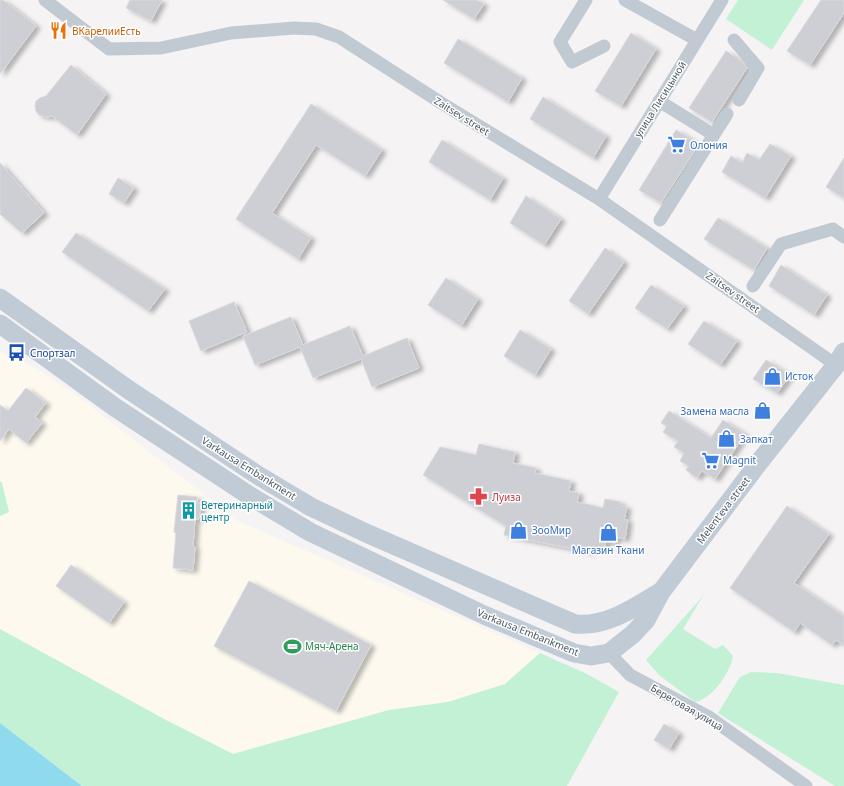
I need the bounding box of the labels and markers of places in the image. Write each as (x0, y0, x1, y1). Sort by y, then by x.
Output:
restaurant icon: ВКарелииЕсть (49, 21, 69, 41)
place label: ВКарелииЕсть (72, 24, 141, 38)
supermarket icon: Олония (667, 135, 687, 155)
place label: Олония (690, 138, 727, 152)
bus stop icon: Спортзал (7, 343, 27, 363)
place label: Спортзал (30, 346, 75, 360)
shop icon: Исток (762, 366, 782, 386)
place label: Исток (785, 369, 814, 383)
shop icon: Замена масла (752, 401, 772, 421)
place label: Замена масла (681, 404, 749, 418)
shop icon: Запкат (717, 429, 737, 449)
place label: Запкат (740, 432, 773, 446)
supermarket icon: Magnit (700, 450, 720, 470)
place label: Magnit (723, 453, 757, 467)
pharmacy icon: Луиза (469, 487, 489, 507)
place label: Луиза (492, 490, 521, 504)
place label: Ветеринарный центр (201, 498, 273, 524)
building icon: Ветеринарный центр (178, 501, 198, 521)
shop icon: ЗооМир (509, 520, 529, 540)
place label: ЗооМир (532, 523, 571, 537)
shop icon: Магазин Ткани (598, 523, 618, 543)
place label: Магазин Ткани (572, 543, 644, 557)
sports icon: Мяч-Арена (282, 636, 302, 656)
place label: Мяч-Арена (305, 639, 359, 653)

